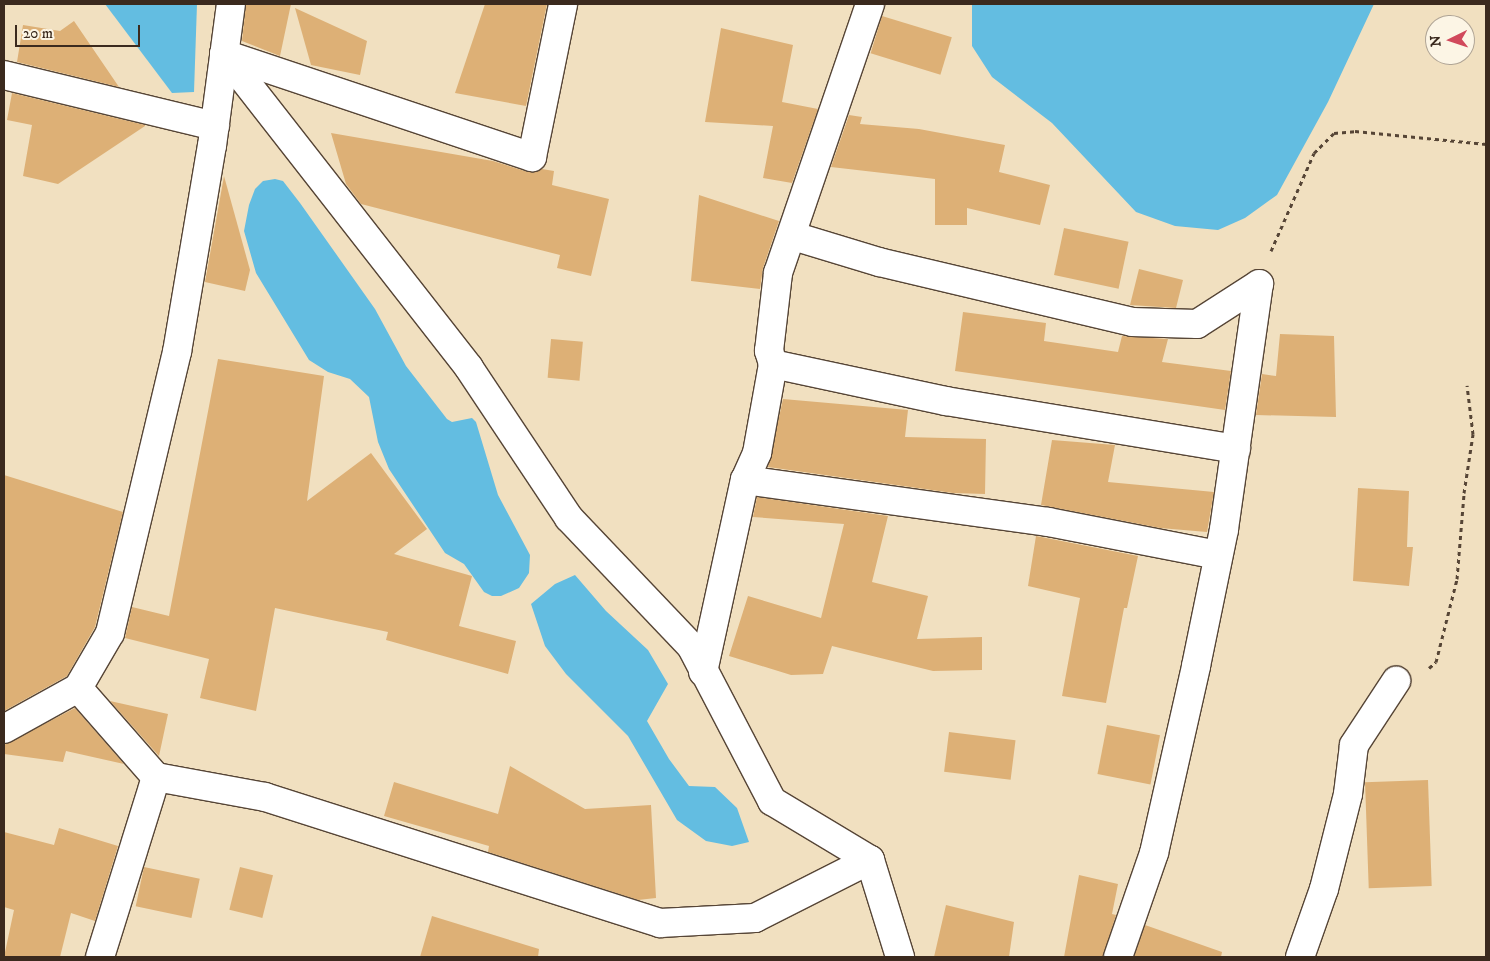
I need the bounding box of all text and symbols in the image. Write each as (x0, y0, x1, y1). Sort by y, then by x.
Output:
scale bar (18, 15, 142, 47)
north arrow (1425, 15, 1475, 65)
text: 20 m (23, 24, 53, 43)
text: N (1427, 35, 1445, 47)

